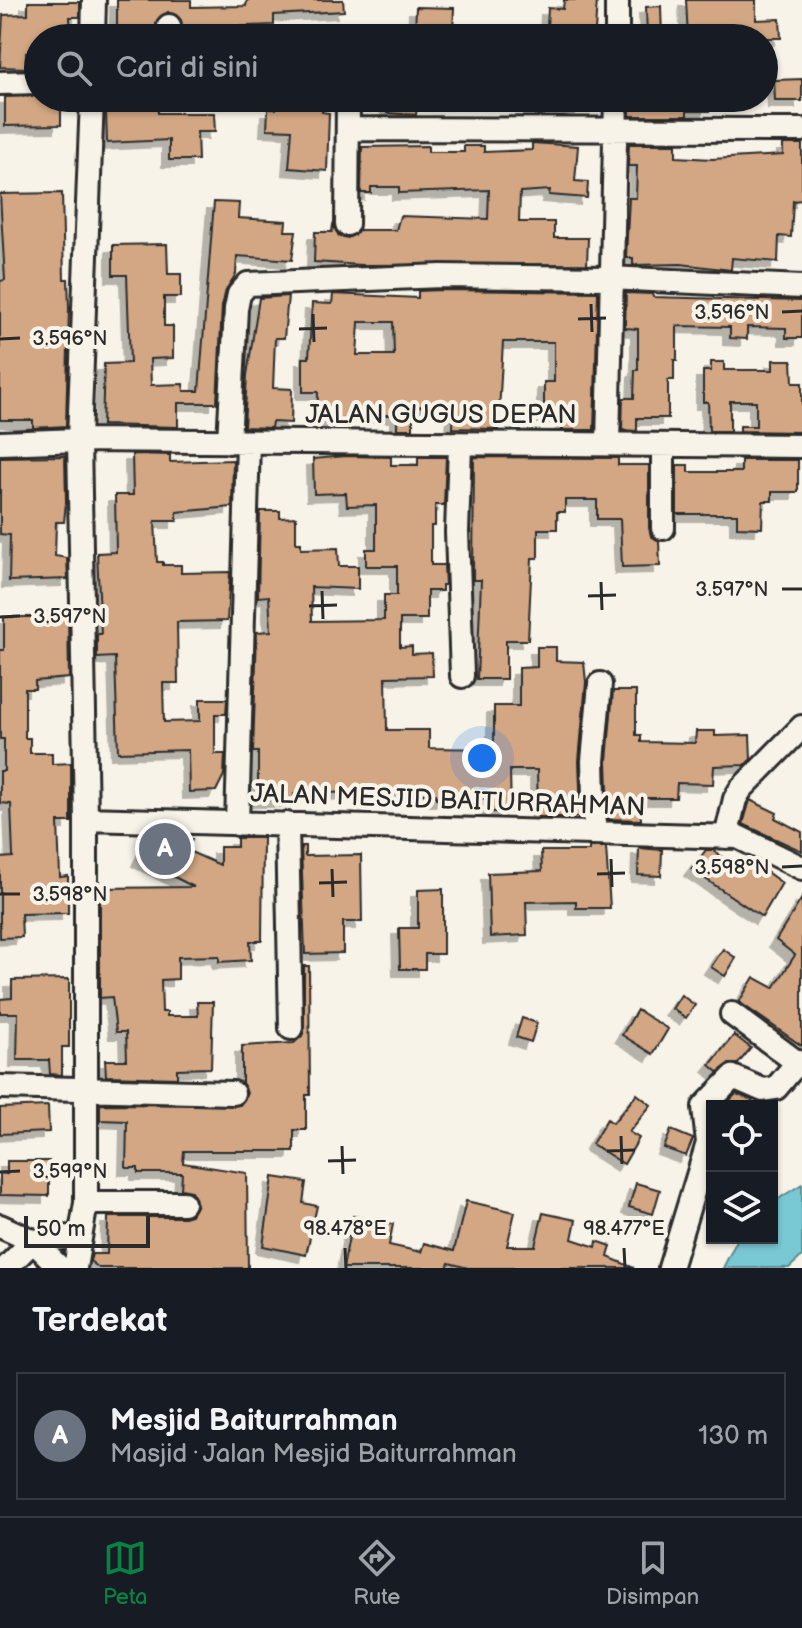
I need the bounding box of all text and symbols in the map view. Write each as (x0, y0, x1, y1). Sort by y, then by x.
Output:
search box (24, 24, 778, 112)
icon: search (52, 46, 96, 90)
text: Cari di sini (116, 50, 258, 86)
text: 3.596°N (694, 301, 770, 325)
text: 3.596°N (32, 327, 108, 351)
street label: JALAN GUGUS DEPAN (305, 400, 577, 431)
text: 3.597°N (695, 578, 769, 602)
text: 3.597°N (33, 605, 107, 629)
your location (462, 738, 502, 778)
street label: JALAN MESJID BAITURRAHMAN (250, 779, 646, 823)
pin: A (139, 819, 191, 879)
text: 3.598°N (694, 856, 770, 880)
text: 3.598°N (32, 883, 108, 907)
map controls (706, 1100, 778, 1244)
button: locate (706, 1100, 778, 1172)
text: 3.599°N (32, 1160, 108, 1184)
button: layers (706, 1172, 778, 1244)
scale bar (24, 1212, 150, 1248)
text: 50 m (36, 1216, 86, 1243)
text: 98.478°E (303, 1217, 387, 1241)
text: 98.477°E (583, 1217, 665, 1241)
text: Terdekat (32, 1300, 167, 1341)
text: Mesjid Baiturrahman (110, 1403, 398, 1439)
text: A (52, 1421, 68, 1452)
text: 130 m (698, 1421, 768, 1452)
text: Masjid · Jalan Mesjid Baiturrahman (110, 1439, 517, 1470)
tab: Peta (103, 1536, 147, 1611)
tab: Rute (353, 1536, 400, 1611)
tab: Disimpan (606, 1536, 699, 1611)

